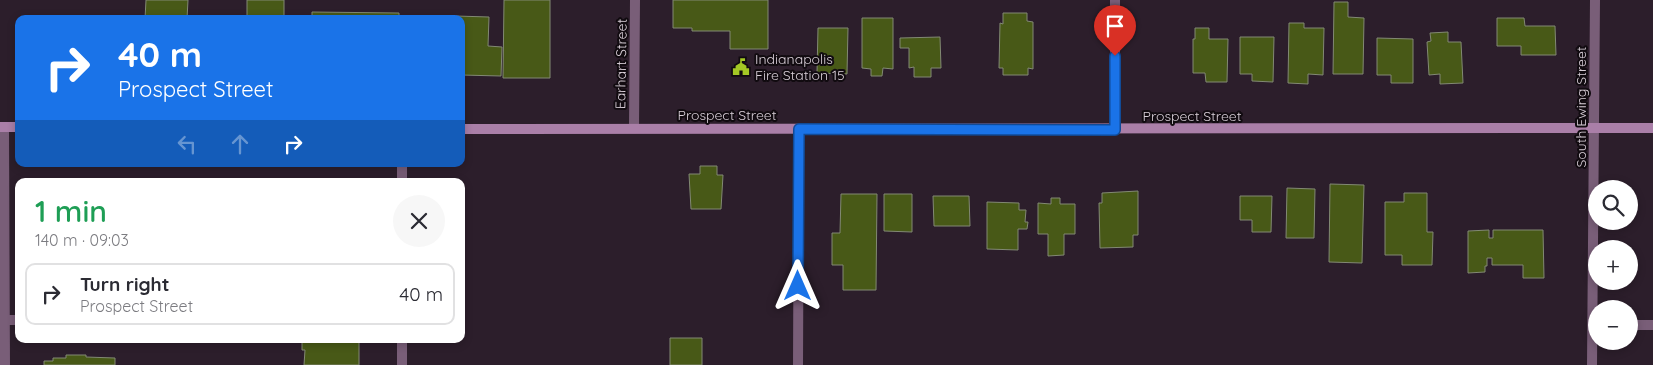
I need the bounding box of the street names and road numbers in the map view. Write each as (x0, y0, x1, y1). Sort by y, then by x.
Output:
street label: Earhart Street (611, 18, 631, 109)
street label: South Ewing Street (1572, 46, 1590, 168)
street label: Prospect Street (678, 106, 777, 124)
street label: Prospect Street (1143, 107, 1242, 125)

